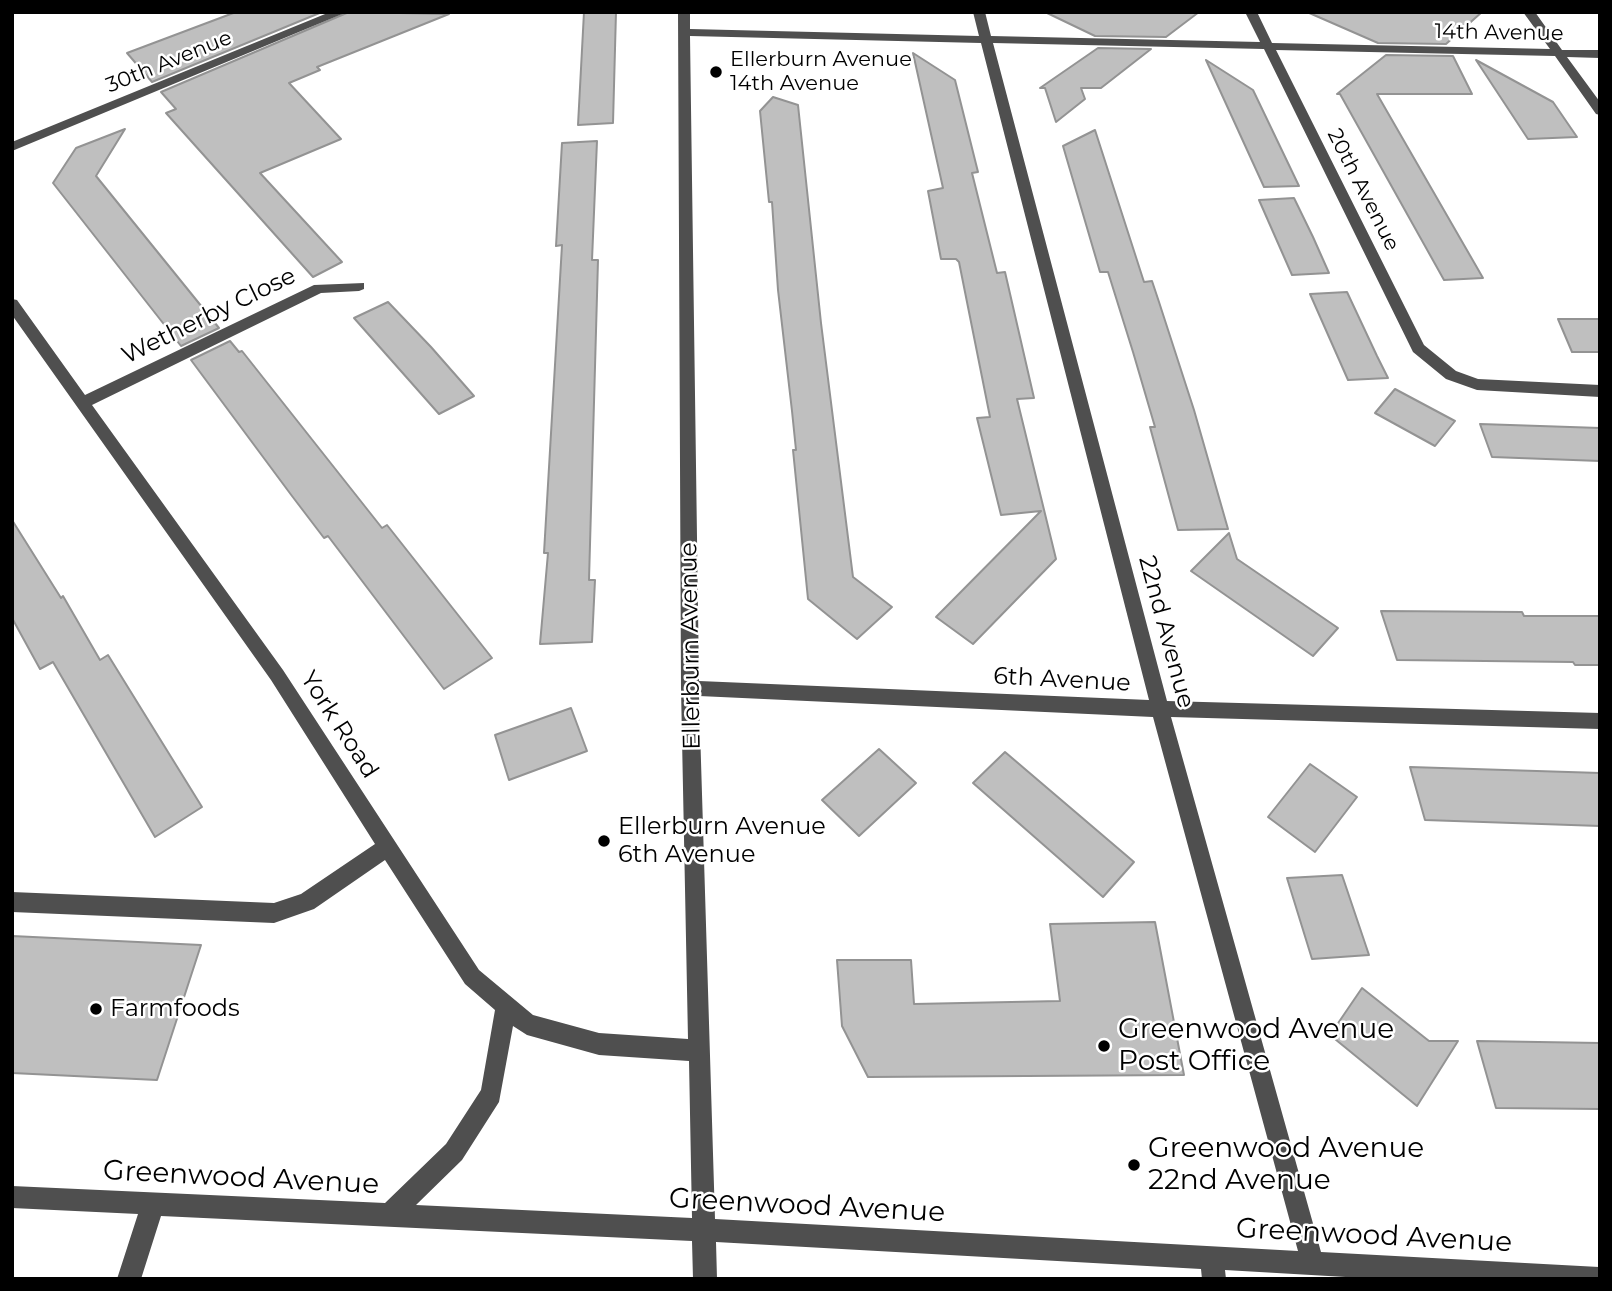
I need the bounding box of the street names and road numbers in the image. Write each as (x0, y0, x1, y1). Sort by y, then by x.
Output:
street label: 14th Avenue (1434, 19, 1564, 47)
street label: 30th Avenue (102, 25, 236, 99)
street label: 20th Avenue (1321, 125, 1405, 255)
street label: Wetherby Close (117, 261, 301, 371)
street label: Ellerburn Avenue (675, 542, 707, 750)
street label: 22nd Avenue (1132, 553, 1200, 711)
street label: 6th Avenue (993, 662, 1131, 698)
street label: York Road (294, 666, 384, 784)
street label: Greenwood Avenue (102, 1154, 380, 1202)
street label: Greenwood Avenue (668, 1182, 946, 1230)
street label: Greenwood Avenue (1235, 1212, 1513, 1260)

